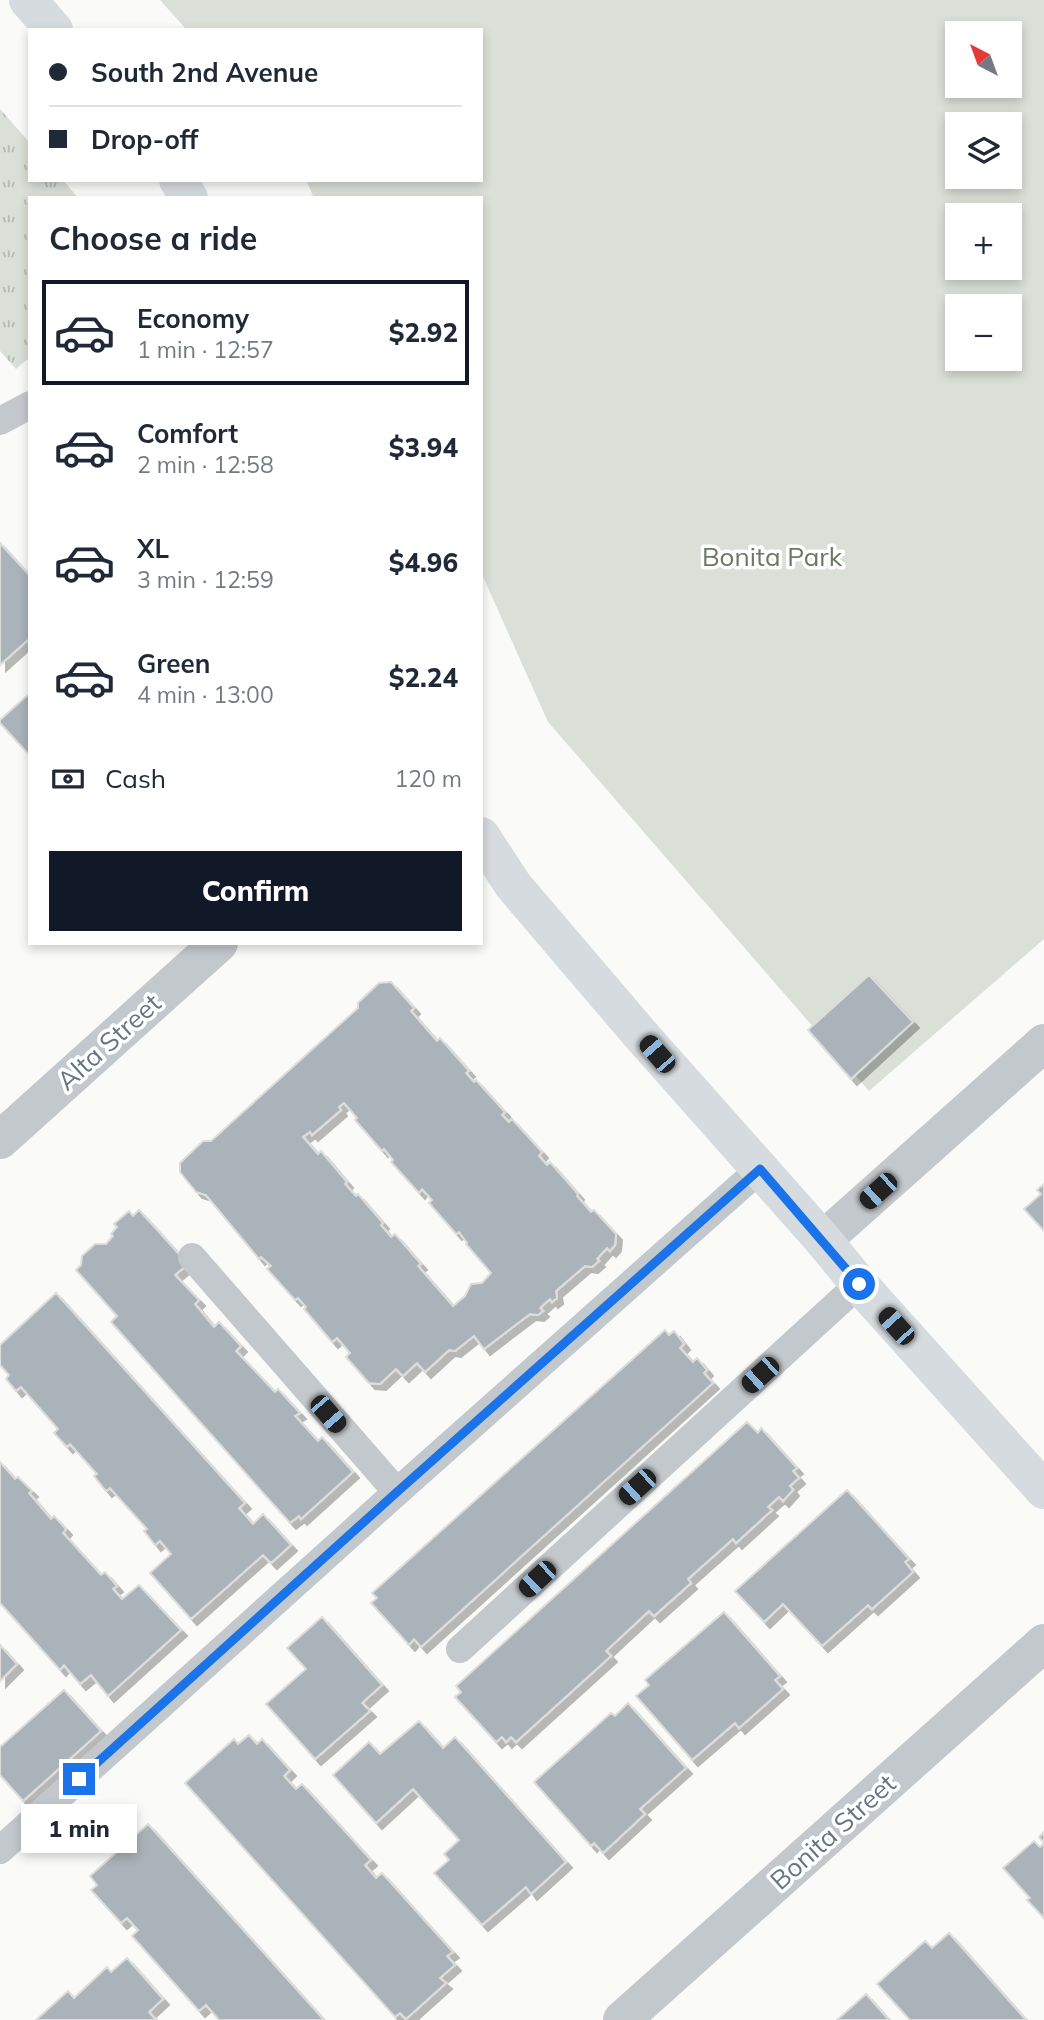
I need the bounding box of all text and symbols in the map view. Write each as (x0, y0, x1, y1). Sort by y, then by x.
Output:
north arrow (945, 21, 1022, 98)
map controls (945, 21, 1022, 371)
text: South 2nd Avenue (91, 56, 318, 89)
button: layers (945, 112, 1022, 189)
text: Drop-off (91, 123, 198, 156)
button: + (945, 203, 1022, 280)
text: Choose a ride (49, 218, 257, 258)
button: − (945, 294, 1022, 371)
icon: car (53, 301, 116, 364)
text: Economy (137, 302, 249, 335)
text: $2.92 (389, 316, 458, 349)
text: 1 min · 12:57 (137, 335, 274, 364)
icon: car (53, 416, 116, 479)
text: Comfort (137, 417, 238, 450)
text: $3.94 (389, 431, 458, 464)
text: 2 min · 12:58 (137, 450, 274, 479)
icon: car (53, 531, 116, 594)
text: XL (137, 532, 169, 565)
park label: Bonita Park (702, 540, 843, 573)
text: $4.96 (389, 546, 458, 579)
text: 3 min · 12:59 (137, 565, 274, 594)
icon: car (53, 646, 116, 709)
text: Green (137, 647, 210, 680)
text: $2.24 (389, 661, 458, 694)
text: 4 min · 13:00 (137, 680, 274, 709)
icon: cash (49, 760, 87, 798)
text: Cash (105, 762, 166, 795)
text: 120 m (394, 764, 462, 793)
button: Confirm (49, 851, 462, 931)
street label: Alta Street (50, 986, 168, 1097)
car (636, 1031, 679, 1077)
car (856, 1169, 901, 1213)
route start (843, 1268, 875, 1300)
car (875, 1303, 918, 1349)
car (738, 1353, 783, 1397)
car (307, 1391, 350, 1437)
car (615, 1465, 660, 1509)
car (515, 1557, 560, 1601)
route end (63, 1763, 95, 1795)
street label: Bonita Street (763, 1767, 902, 1897)
callout: 1 min (21, 1803, 137, 1852)
text: 1 min (48, 1814, 110, 1843)

